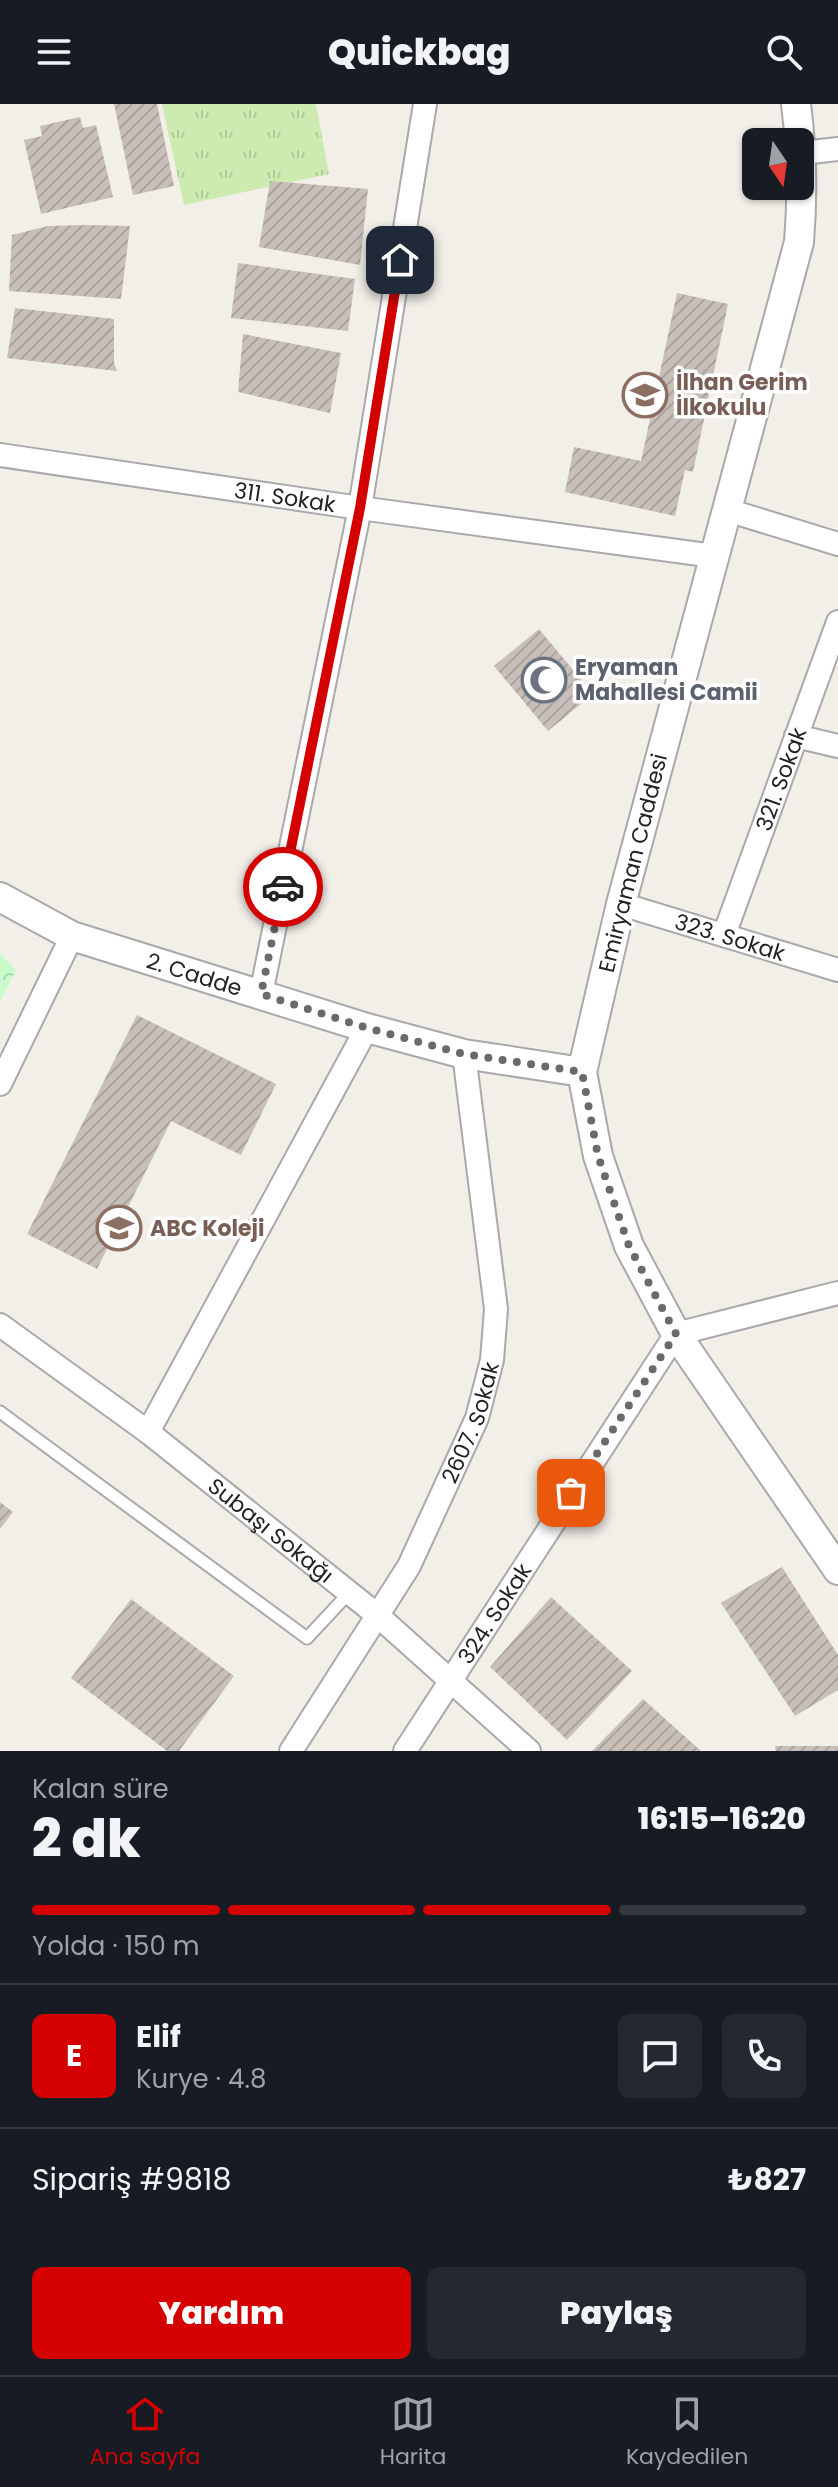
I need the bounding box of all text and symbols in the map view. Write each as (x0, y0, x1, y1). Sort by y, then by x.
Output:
text: Quickbag (328, 27, 510, 78)
icon: menu (32, 30, 76, 74)
icon: search (762, 30, 806, 74)
north arrow (742, 128, 814, 200)
map controls (742, 128, 814, 200)
pin (366, 226, 434, 294)
icon: home (378, 238, 422, 282)
place label: İlhan Gerim İlkokulu (676, 367, 808, 423)
school or university icon: İlhan Gerim İlkokulu (621, 371, 669, 419)
street label: 311. Sokak (232, 474, 338, 520)
place label: Eryaman Mahallesi Camii (575, 652, 758, 708)
mosque icon: Eryaman Mahallesi Camii (520, 656, 568, 704)
street label: 321. Sokak (748, 722, 814, 835)
street label: Emiryaman Caddesi (591, 750, 675, 976)
courier (243, 847, 323, 927)
icon: car (261, 865, 305, 909)
street label: 323. Sokak (671, 906, 790, 969)
street label: 2. Cadde (143, 945, 246, 1004)
school or university icon: ABC Koleji (95, 1204, 143, 1252)
place label: ABC Koleji (150, 1213, 265, 1244)
street label: 2607. Sokak (434, 1358, 507, 1488)
pin (537, 1459, 605, 1527)
street label: Subaşı Sokağı (202, 1470, 340, 1590)
icon: bag (549, 1471, 593, 1515)
street label: 324. Sokak (450, 1556, 539, 1670)
text: Kalan süre (32, 1771, 169, 1807)
text: 16:15–16:20 (638, 1797, 806, 1840)
text: 2 dk (32, 1802, 141, 1875)
text: Yolda · 150 m (32, 1928, 199, 1964)
button: chat (618, 2014, 702, 2098)
button: phone (722, 2014, 806, 2098)
text: Elif (136, 2015, 181, 2058)
text: E (66, 2034, 82, 2077)
text: Kurye · 4.8 (136, 2061, 266, 2097)
text: Sipariş #9818 (32, 2158, 231, 2201)
text: ₺827 (728, 2158, 806, 2201)
button: Yardım (32, 2267, 411, 2359)
button: Paylaş (427, 2267, 806, 2359)
tab: Ana sayfa (90, 2392, 200, 2473)
tab: Harita (380, 2392, 446, 2473)
tab: Kaydedilen (626, 2392, 748, 2473)

